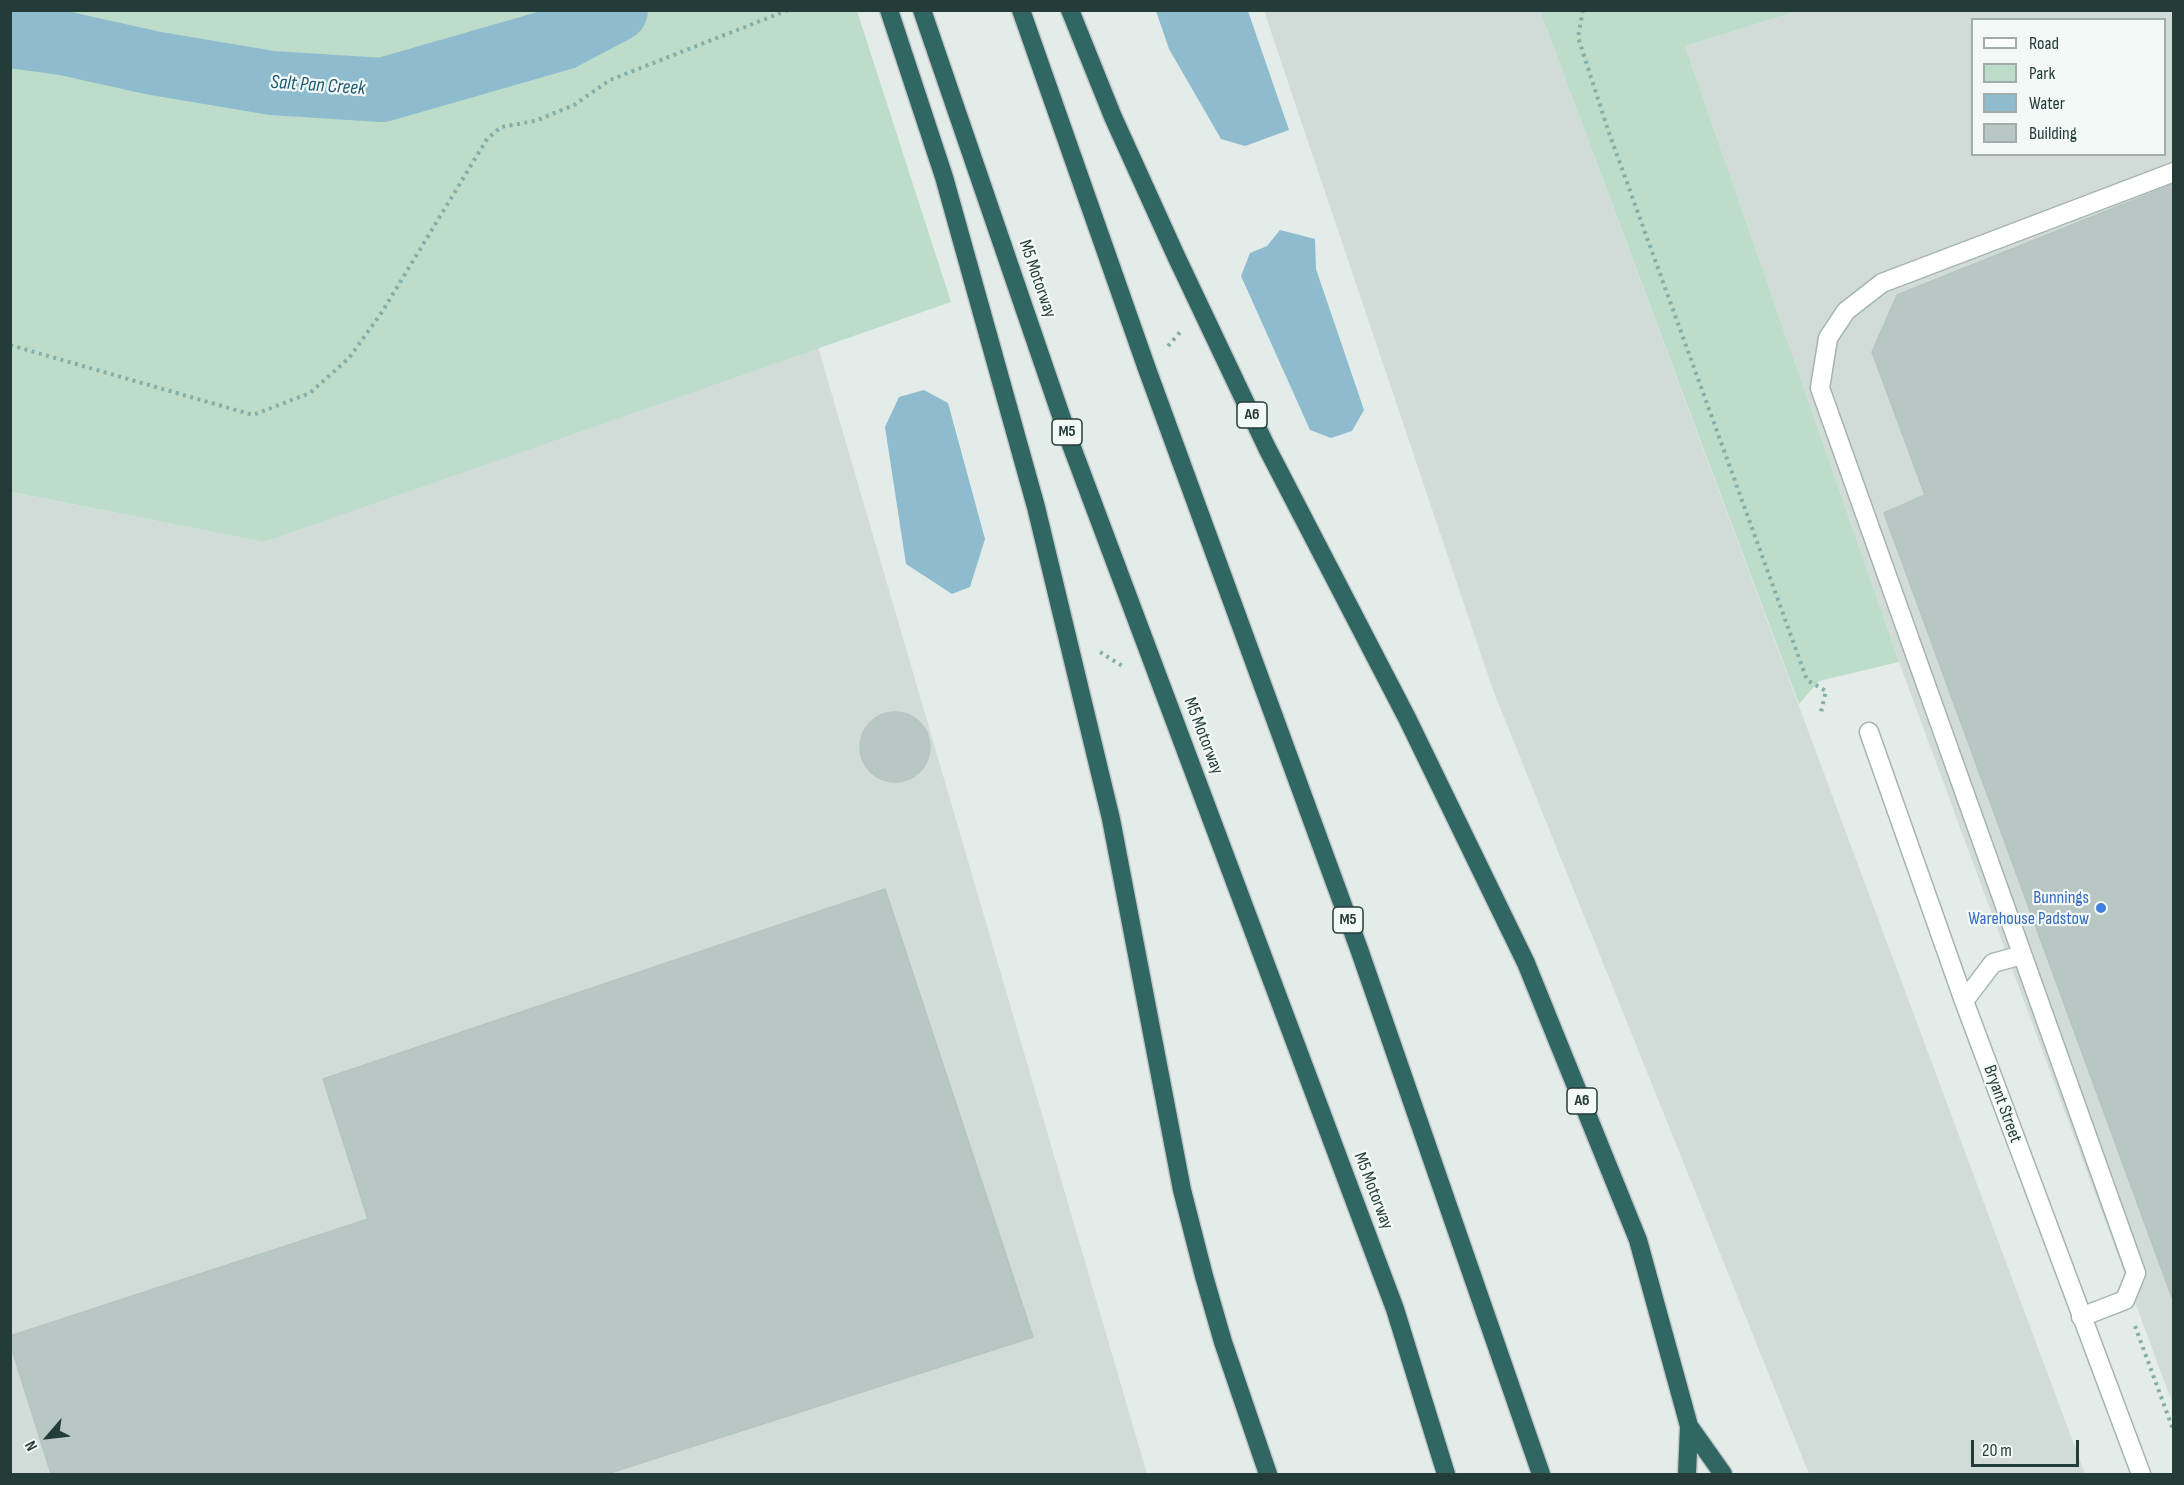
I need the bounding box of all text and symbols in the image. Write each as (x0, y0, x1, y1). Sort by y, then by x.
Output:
legend (1971, 18, 2166, 156)
text: Road (2029, 33, 2059, 54)
text: Park (2029, 63, 2055, 84)
water label: Salt Pan Creek (270, 71, 366, 101)
text: Water (2029, 93, 2065, 114)
text: Building (2029, 123, 2077, 144)
street label: M5 Motorway (1014, 237, 1060, 321)
road number: A6 (1237, 402, 1267, 428)
road number: M5 (1052, 419, 1082, 445)
street label: M5 Motorway (1178, 694, 1228, 778)
place label: Bunnings Warehouse Padstow (1968, 887, 2089, 930)
marker: Bunnings Warehouse Padstow (2094, 901, 2108, 915)
road number: M5 (1333, 907, 1363, 933)
street label: Bryant Street (1978, 1062, 2026, 1146)
road number: A6 (1567, 1088, 1597, 1114)
street label: M5 Motorway (1348, 1149, 1398, 1233)
north arrow (18, 1407, 78, 1467)
scale bar (1974, 1428, 2082, 1466)
text: N (21, 1437, 42, 1454)
text: 20 m (1982, 1440, 2012, 1461)

